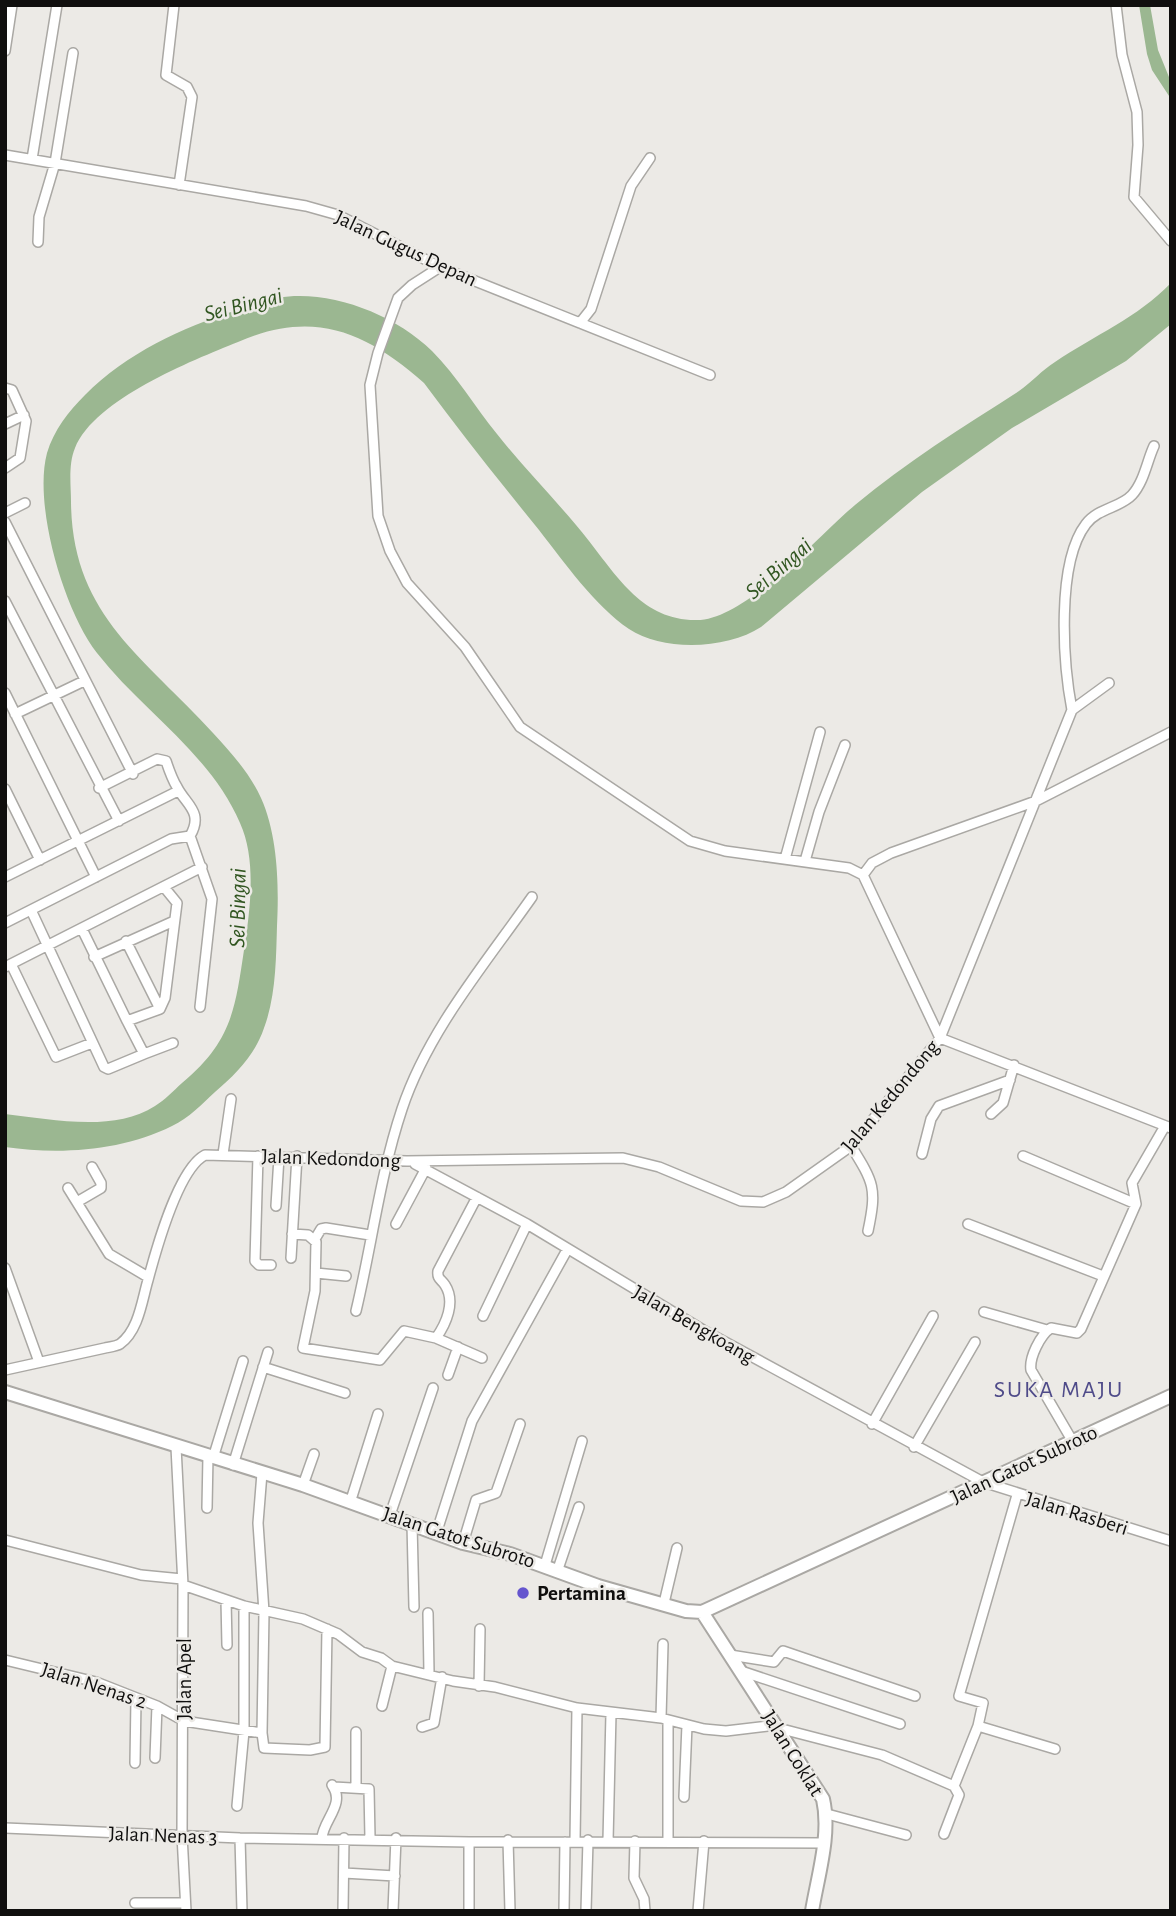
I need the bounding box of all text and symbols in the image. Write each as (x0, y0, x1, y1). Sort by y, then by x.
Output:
street label: Jalan Gugus Depan (332, 206, 480, 291)
water label: Sei Bingai (202, 285, 285, 326)
water label: Sei Bingai (741, 534, 817, 604)
water label: Sei Bingai (226, 868, 251, 948)
street label: Jalan Kedondong (838, 1036, 944, 1156)
street label: Jalan Kedondong (261, 1146, 402, 1171)
street label: Jalan Bengkoang (629, 1281, 759, 1368)
district label: SUKA MAJU (994, 1378, 1124, 1402)
street label: Jalan Gatot Subroto (948, 1421, 1101, 1508)
street label: Jalan Rasberi (1023, 1488, 1131, 1539)
street label: Jalan Gatot Subroto (380, 1503, 538, 1572)
place label: Pertamina (537, 1583, 626, 1604)
marker: Pertamina (515, 1585, 531, 1601)
street label: Jalan Apel (174, 1638, 195, 1720)
street label: Jalan Nenas 2 (38, 1659, 149, 1712)
street label: Jalan Coklat (758, 1707, 827, 1800)
street label: Jalan Nenas 3 (108, 1823, 218, 1848)

